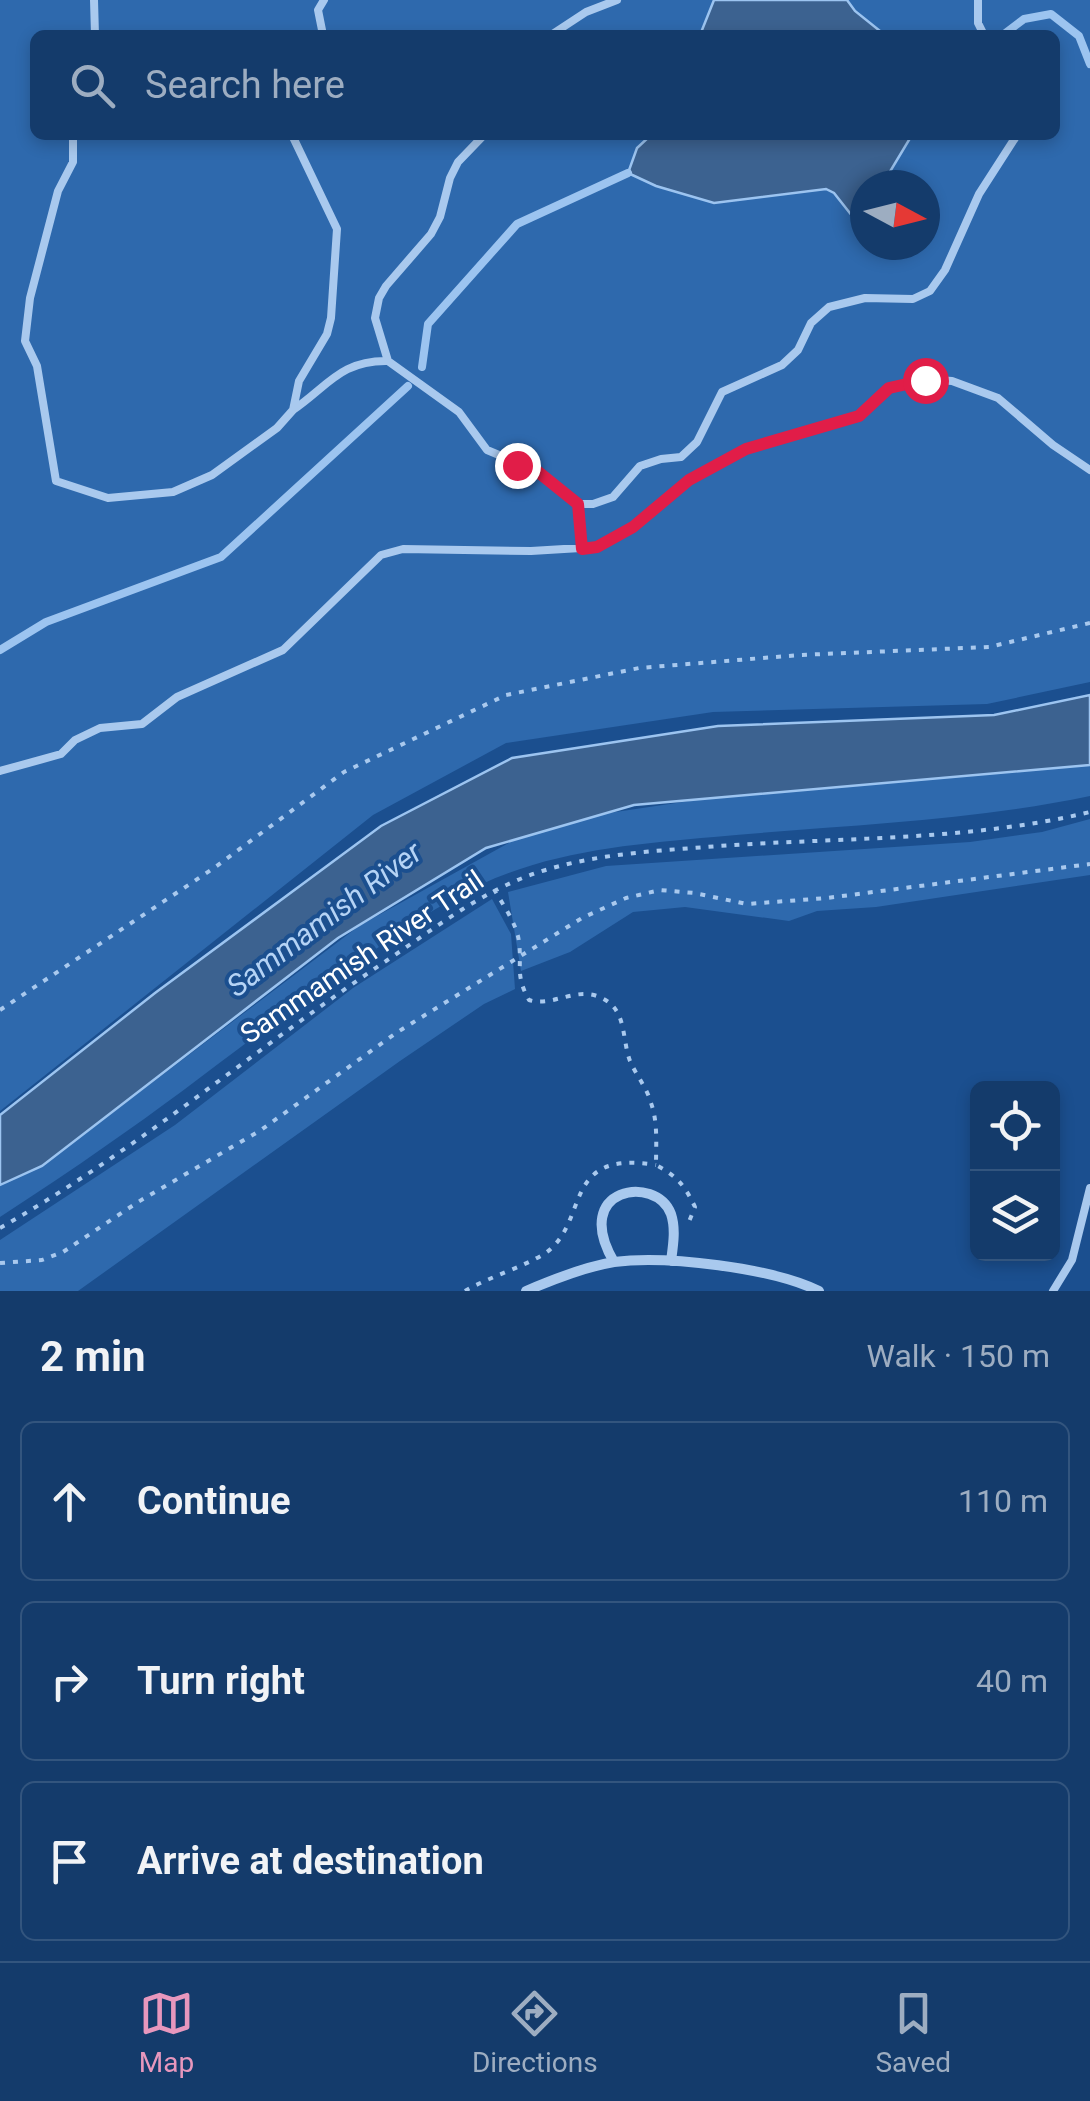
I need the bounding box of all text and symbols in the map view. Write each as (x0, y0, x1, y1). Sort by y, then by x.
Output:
search box (30, 30, 1060, 140)
icon: search (65, 58, 120, 113)
text: Search here (145, 63, 345, 107)
north arrow (850, 170, 940, 260)
route start (903, 358, 949, 404)
route end (495, 443, 541, 489)
water label: Sammamish River (220, 834, 429, 1004)
street label: Sammamish River Trail (234, 863, 490, 1051)
map controls (970, 1081, 1060, 1261)
button: locate (970, 1081, 1060, 1171)
button: layers (970, 1171, 1060, 1261)
text: 2 min (40, 1332, 146, 1381)
text: Walk · 150 m (867, 1337, 1050, 1375)
icon: ahead (42, 1474, 97, 1529)
text: Continue (137, 1479, 291, 1523)
text: 110 m (958, 1482, 1048, 1520)
icon: right (42, 1654, 97, 1709)
text: Turn right (137, 1659, 305, 1703)
text: 40 m (976, 1662, 1048, 1700)
icon: arrive (42, 1834, 97, 1889)
text: Arrive at destination (137, 1839, 484, 1883)
tab: Map (139, 1986, 194, 2079)
tab: Directions (472, 1986, 598, 2079)
tab: Saved (875, 1986, 951, 2079)

